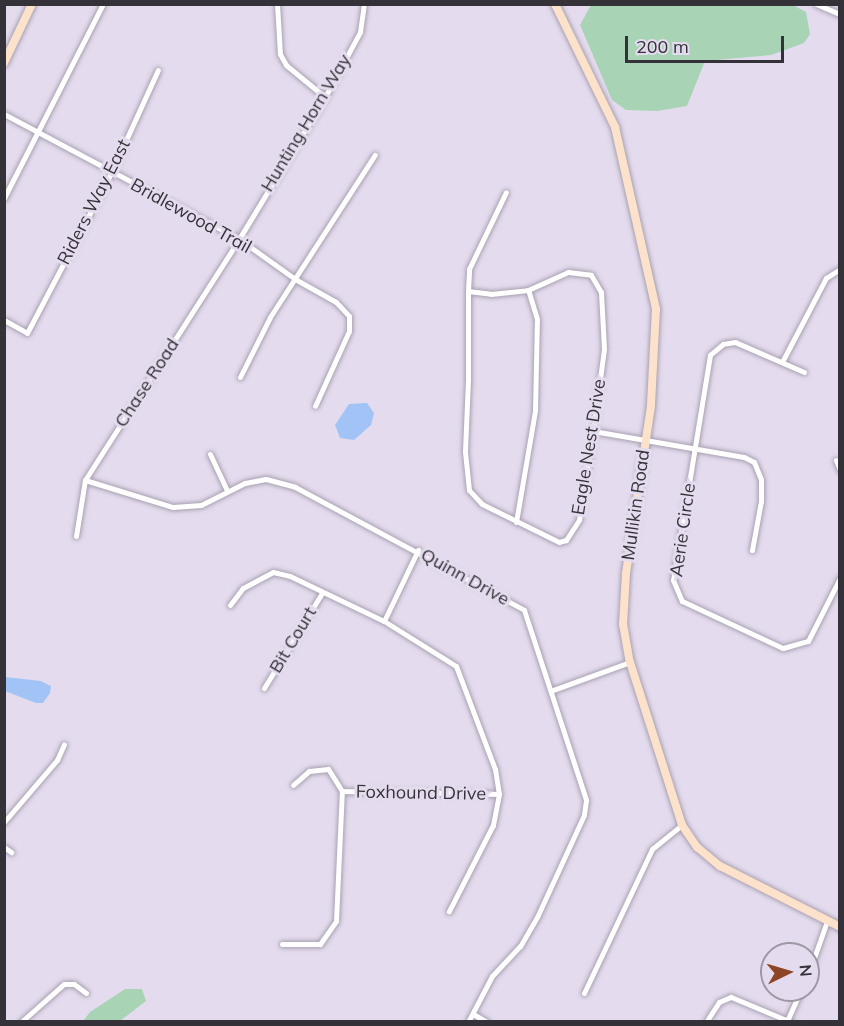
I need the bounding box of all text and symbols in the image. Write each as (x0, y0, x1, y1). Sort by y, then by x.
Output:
scale bar (628, 24, 787, 62)
text: 200 m (636, 35, 689, 58)
street label: Hunting Horn Way (256, 50, 356, 196)
street label: Riders Way East (53, 136, 135, 268)
street label: Bridlewood Trail (127, 174, 255, 258)
street label: Chase Road (110, 335, 184, 431)
street label: Eagle Nest Drive (568, 377, 610, 517)
street label: Mullikin Road (618, 448, 654, 562)
street label: Aerie Circle (666, 482, 700, 578)
street label: Quinn Drive (417, 544, 513, 610)
street label: Bit Court (265, 603, 321, 677)
street label: Foxhound Drive (356, 781, 486, 805)
north arrow (760, 942, 820, 1002)
text: N (795, 964, 816, 978)

